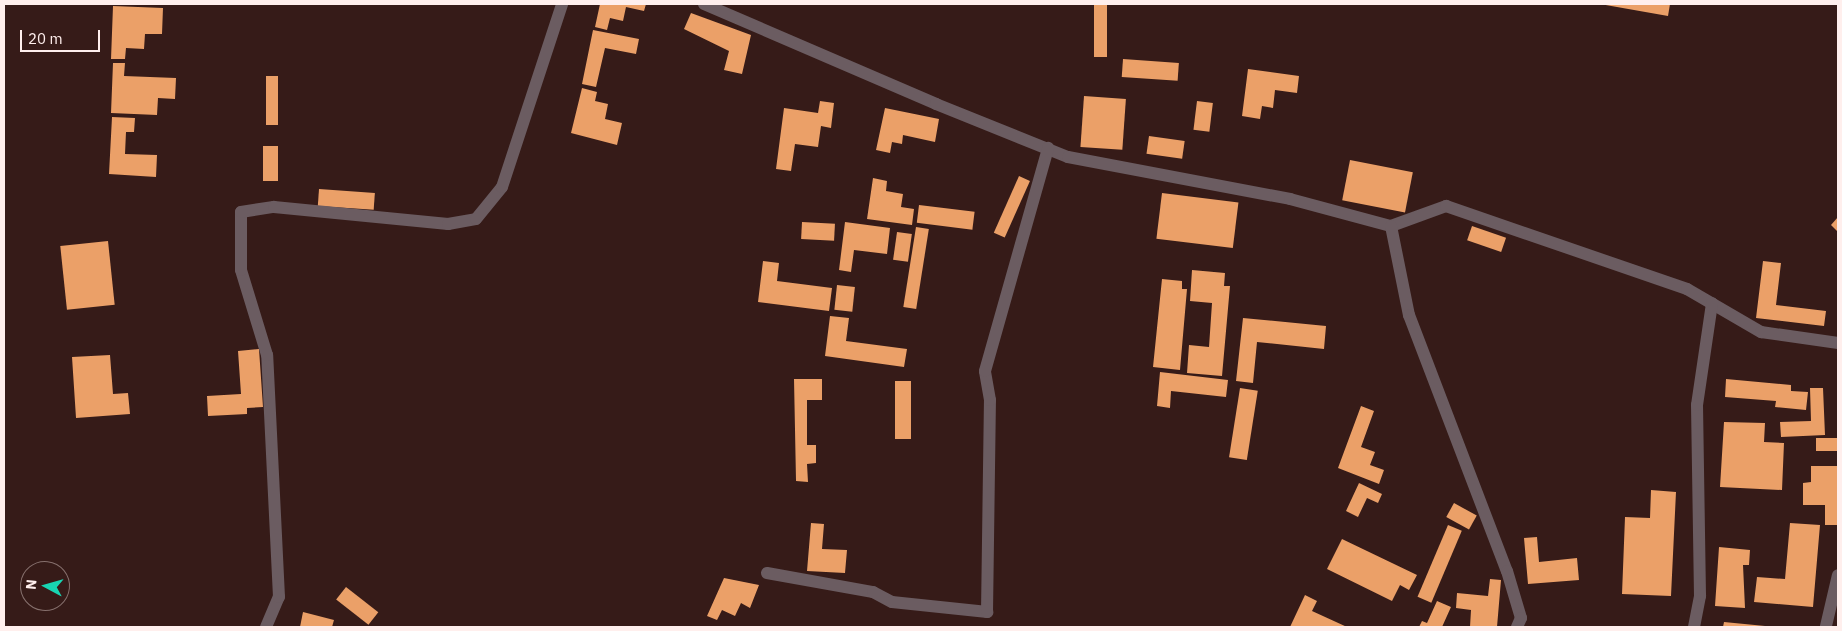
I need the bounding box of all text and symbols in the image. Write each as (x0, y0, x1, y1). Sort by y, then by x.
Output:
scale bar (22, 20, 102, 52)
text: 20 m (28, 29, 63, 48)
north arrow (20, 561, 70, 611)
text: N (22, 579, 41, 591)

